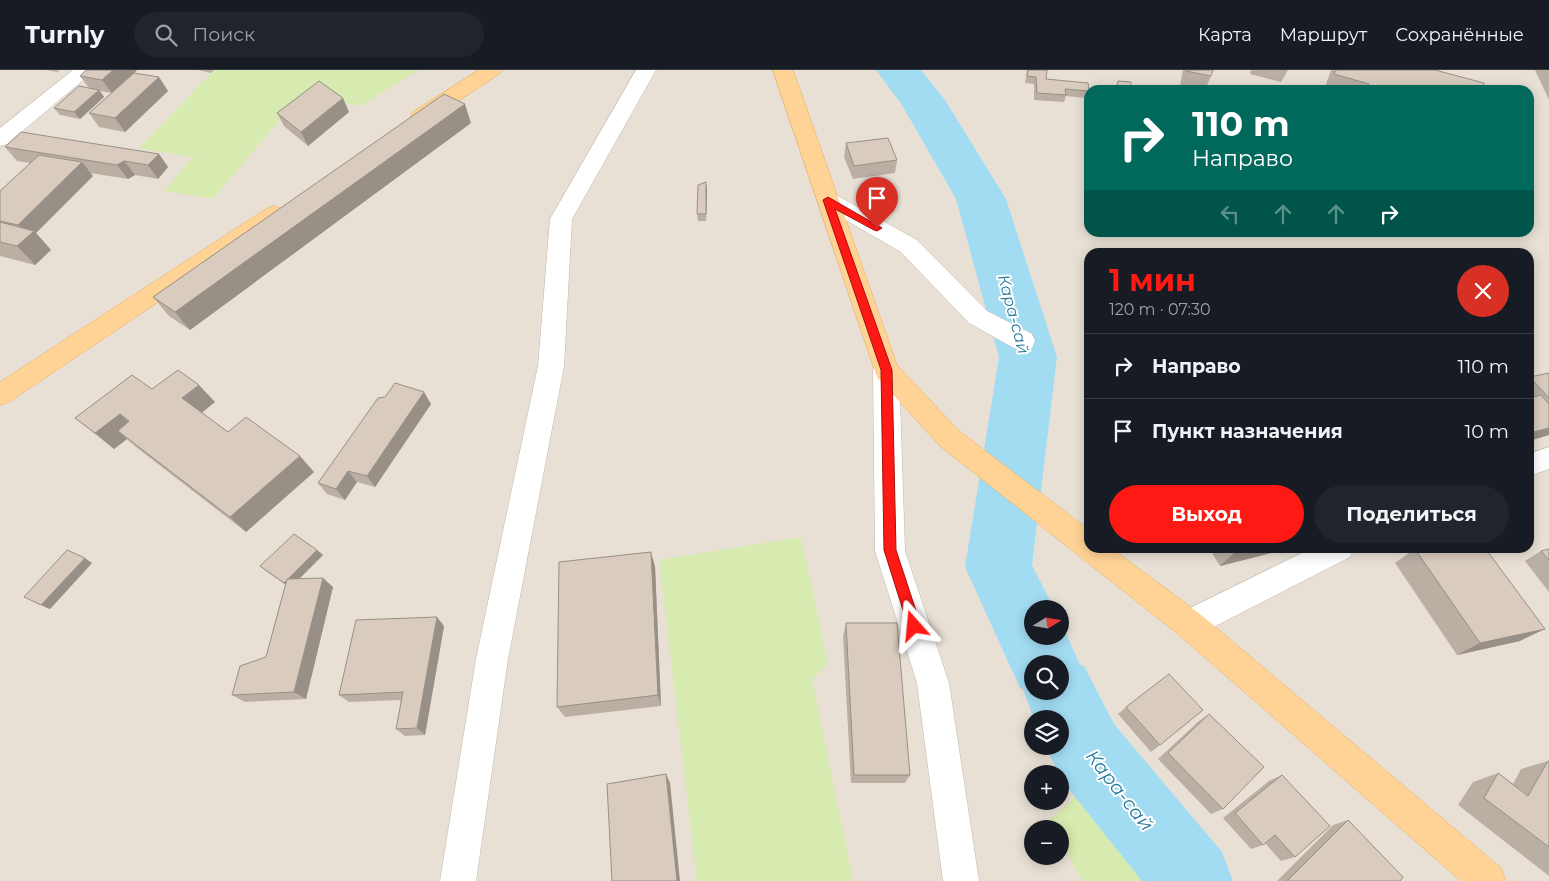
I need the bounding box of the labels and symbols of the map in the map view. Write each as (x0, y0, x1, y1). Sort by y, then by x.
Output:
pin (856, 177, 898, 228)
water label: Кара-сай (994, 272, 1033, 356)
position arrow (887, 599, 939, 651)
north arrow (1024, 600, 1069, 645)
water label: Кара-сай (1081, 745, 1158, 835)

